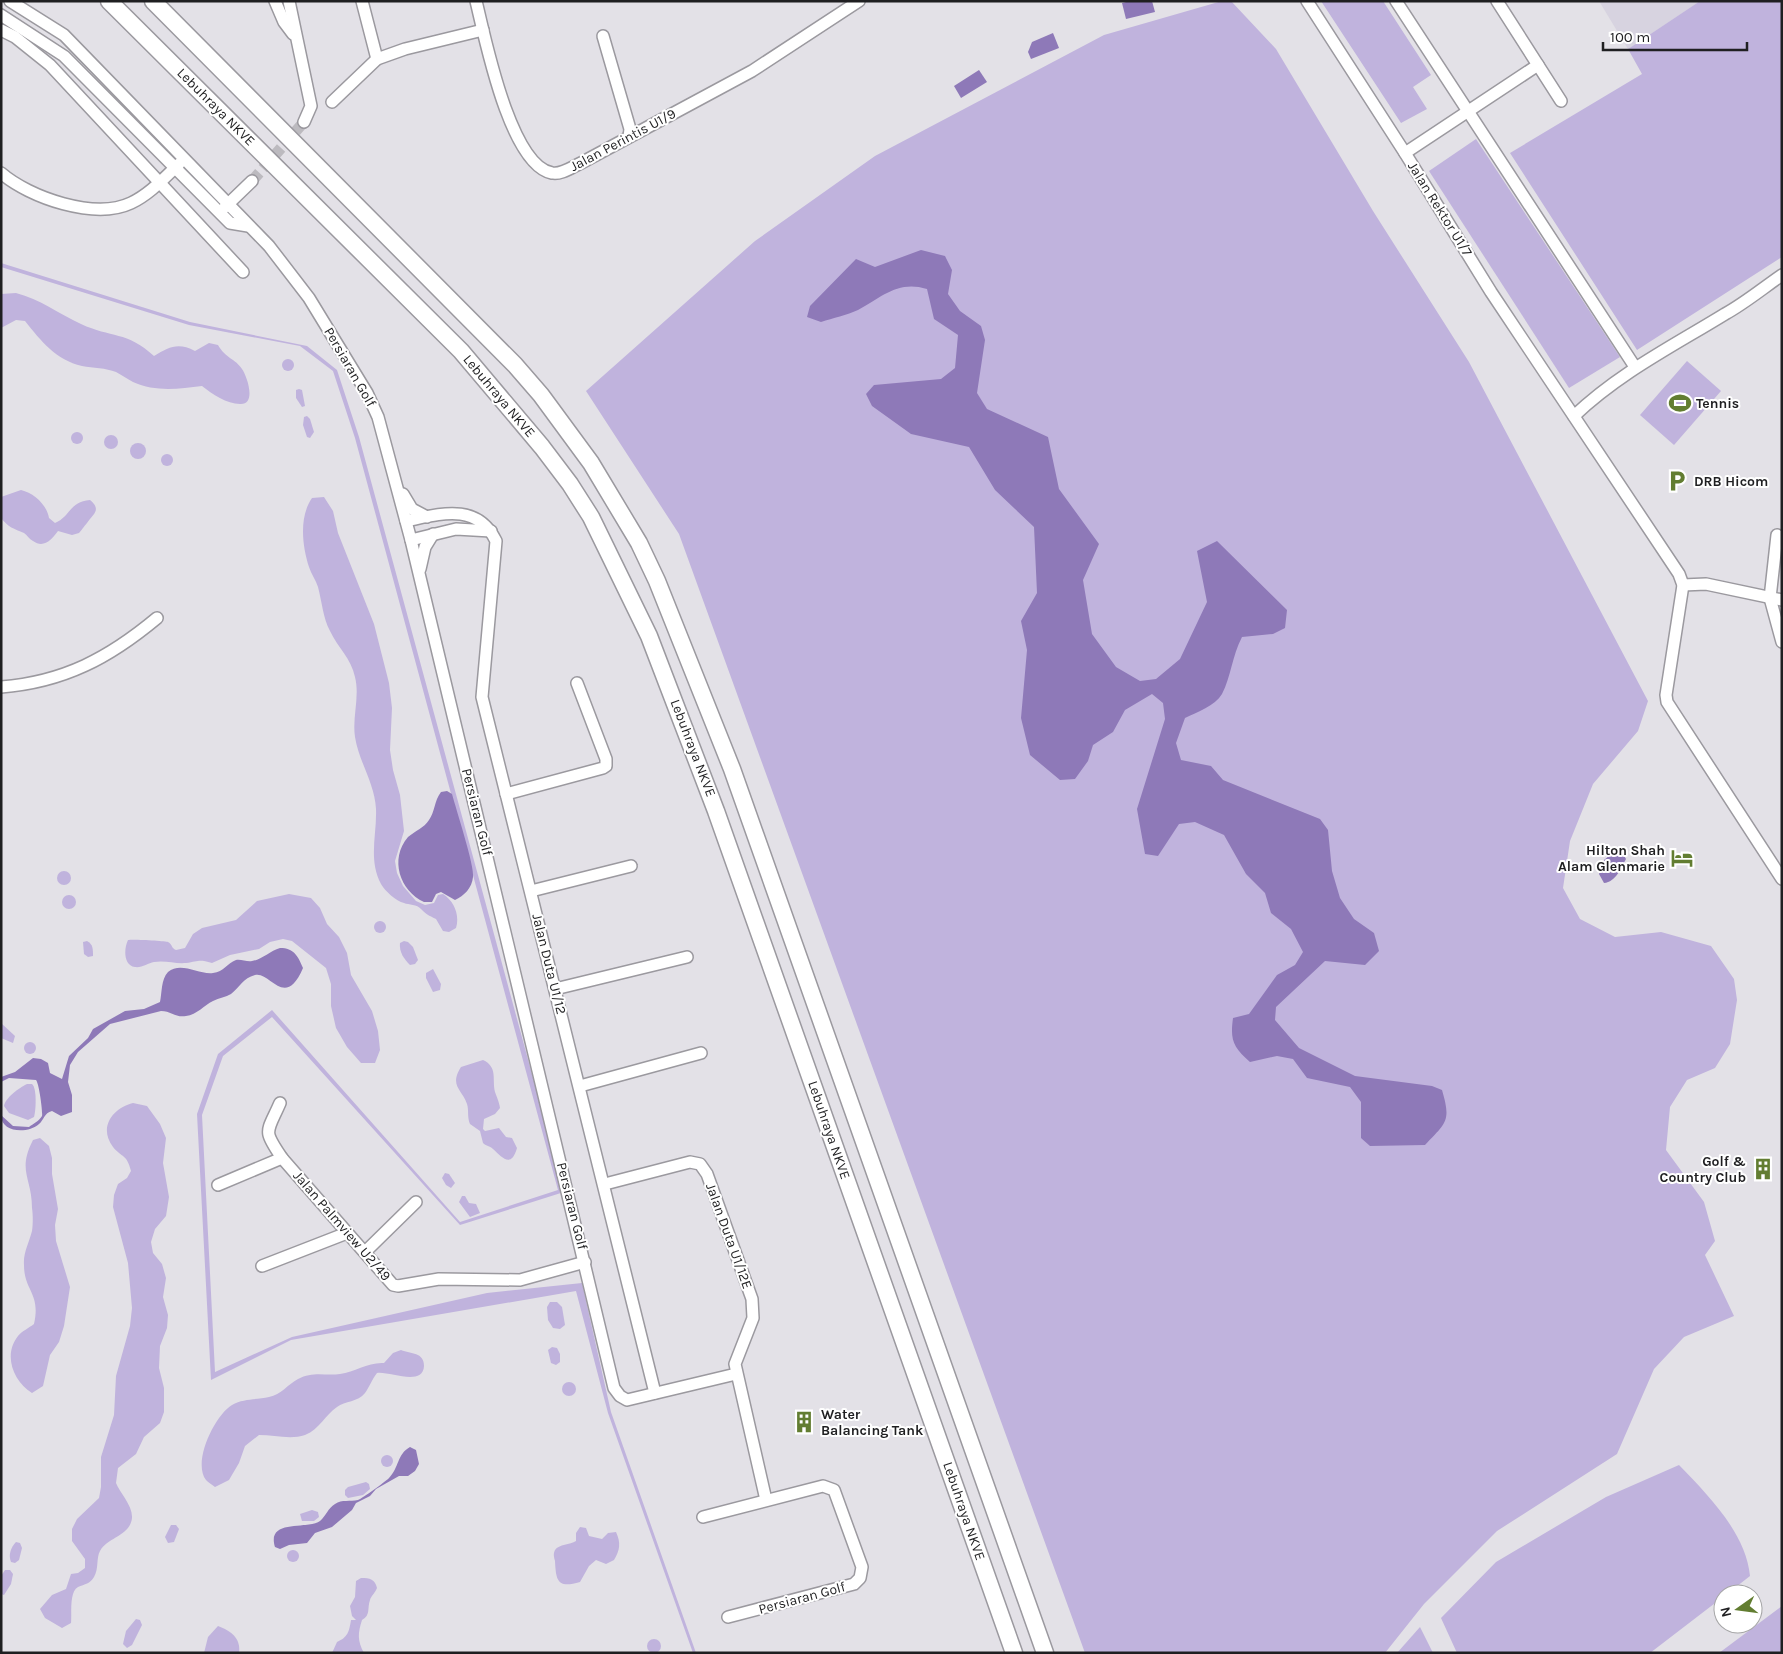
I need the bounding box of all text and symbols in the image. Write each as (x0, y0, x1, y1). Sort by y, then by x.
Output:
scale bar (1603, 20, 1747, 52)
text: 100 m (1610, 28, 1650, 46)
street label: Lebuhraya NKVE (174, 65, 258, 149)
street label: Jalan Perintis U1/9 (567, 105, 679, 175)
street label: Jalan Rektor U1/7 (1404, 159, 1476, 260)
street label: Persiaran Golf (320, 324, 380, 410)
street label: Lebuhraya NKVE (459, 351, 539, 441)
sports icon: Tennis (1667, 390, 1693, 416)
place label: Tennis (1696, 395, 1739, 412)
parking icon: DRB Hicom (1664, 468, 1690, 494)
place label: DRB Hicom (1694, 473, 1768, 490)
street label: Lebuhraya NKVE (667, 697, 719, 799)
street label: Persiaran Golf (458, 767, 496, 858)
place label: Hilton Shah Alam Glenmarie (1558, 842, 1665, 875)
hotel icon: Hilton Shah Alam Glenmarie (1669, 845, 1695, 871)
street label: Jalan Duta U1/12 (528, 912, 570, 1016)
street label: Lebuhraya NKVE (804, 1078, 854, 1182)
place label: Golf & Country Club (1660, 1153, 1746, 1186)
building icon: Golf & Country Club (1750, 1156, 1776, 1182)
street label: Persiaran Golf (553, 1161, 591, 1252)
street label: Jalan Palmview U2/49 (290, 1167, 394, 1285)
street label: Jalan Duta U1/12E (702, 1181, 756, 1291)
place label: Water Balancing Tank (821, 1406, 924, 1439)
building icon: Water Balancing Tank (791, 1409, 817, 1435)
street label: Lebuhraya NKVE (939, 1459, 989, 1563)
street label: Persiaran Golf (757, 1578, 847, 1618)
north arrow (1713, 1584, 1763, 1634)
text: N (1716, 1605, 1735, 1619)

